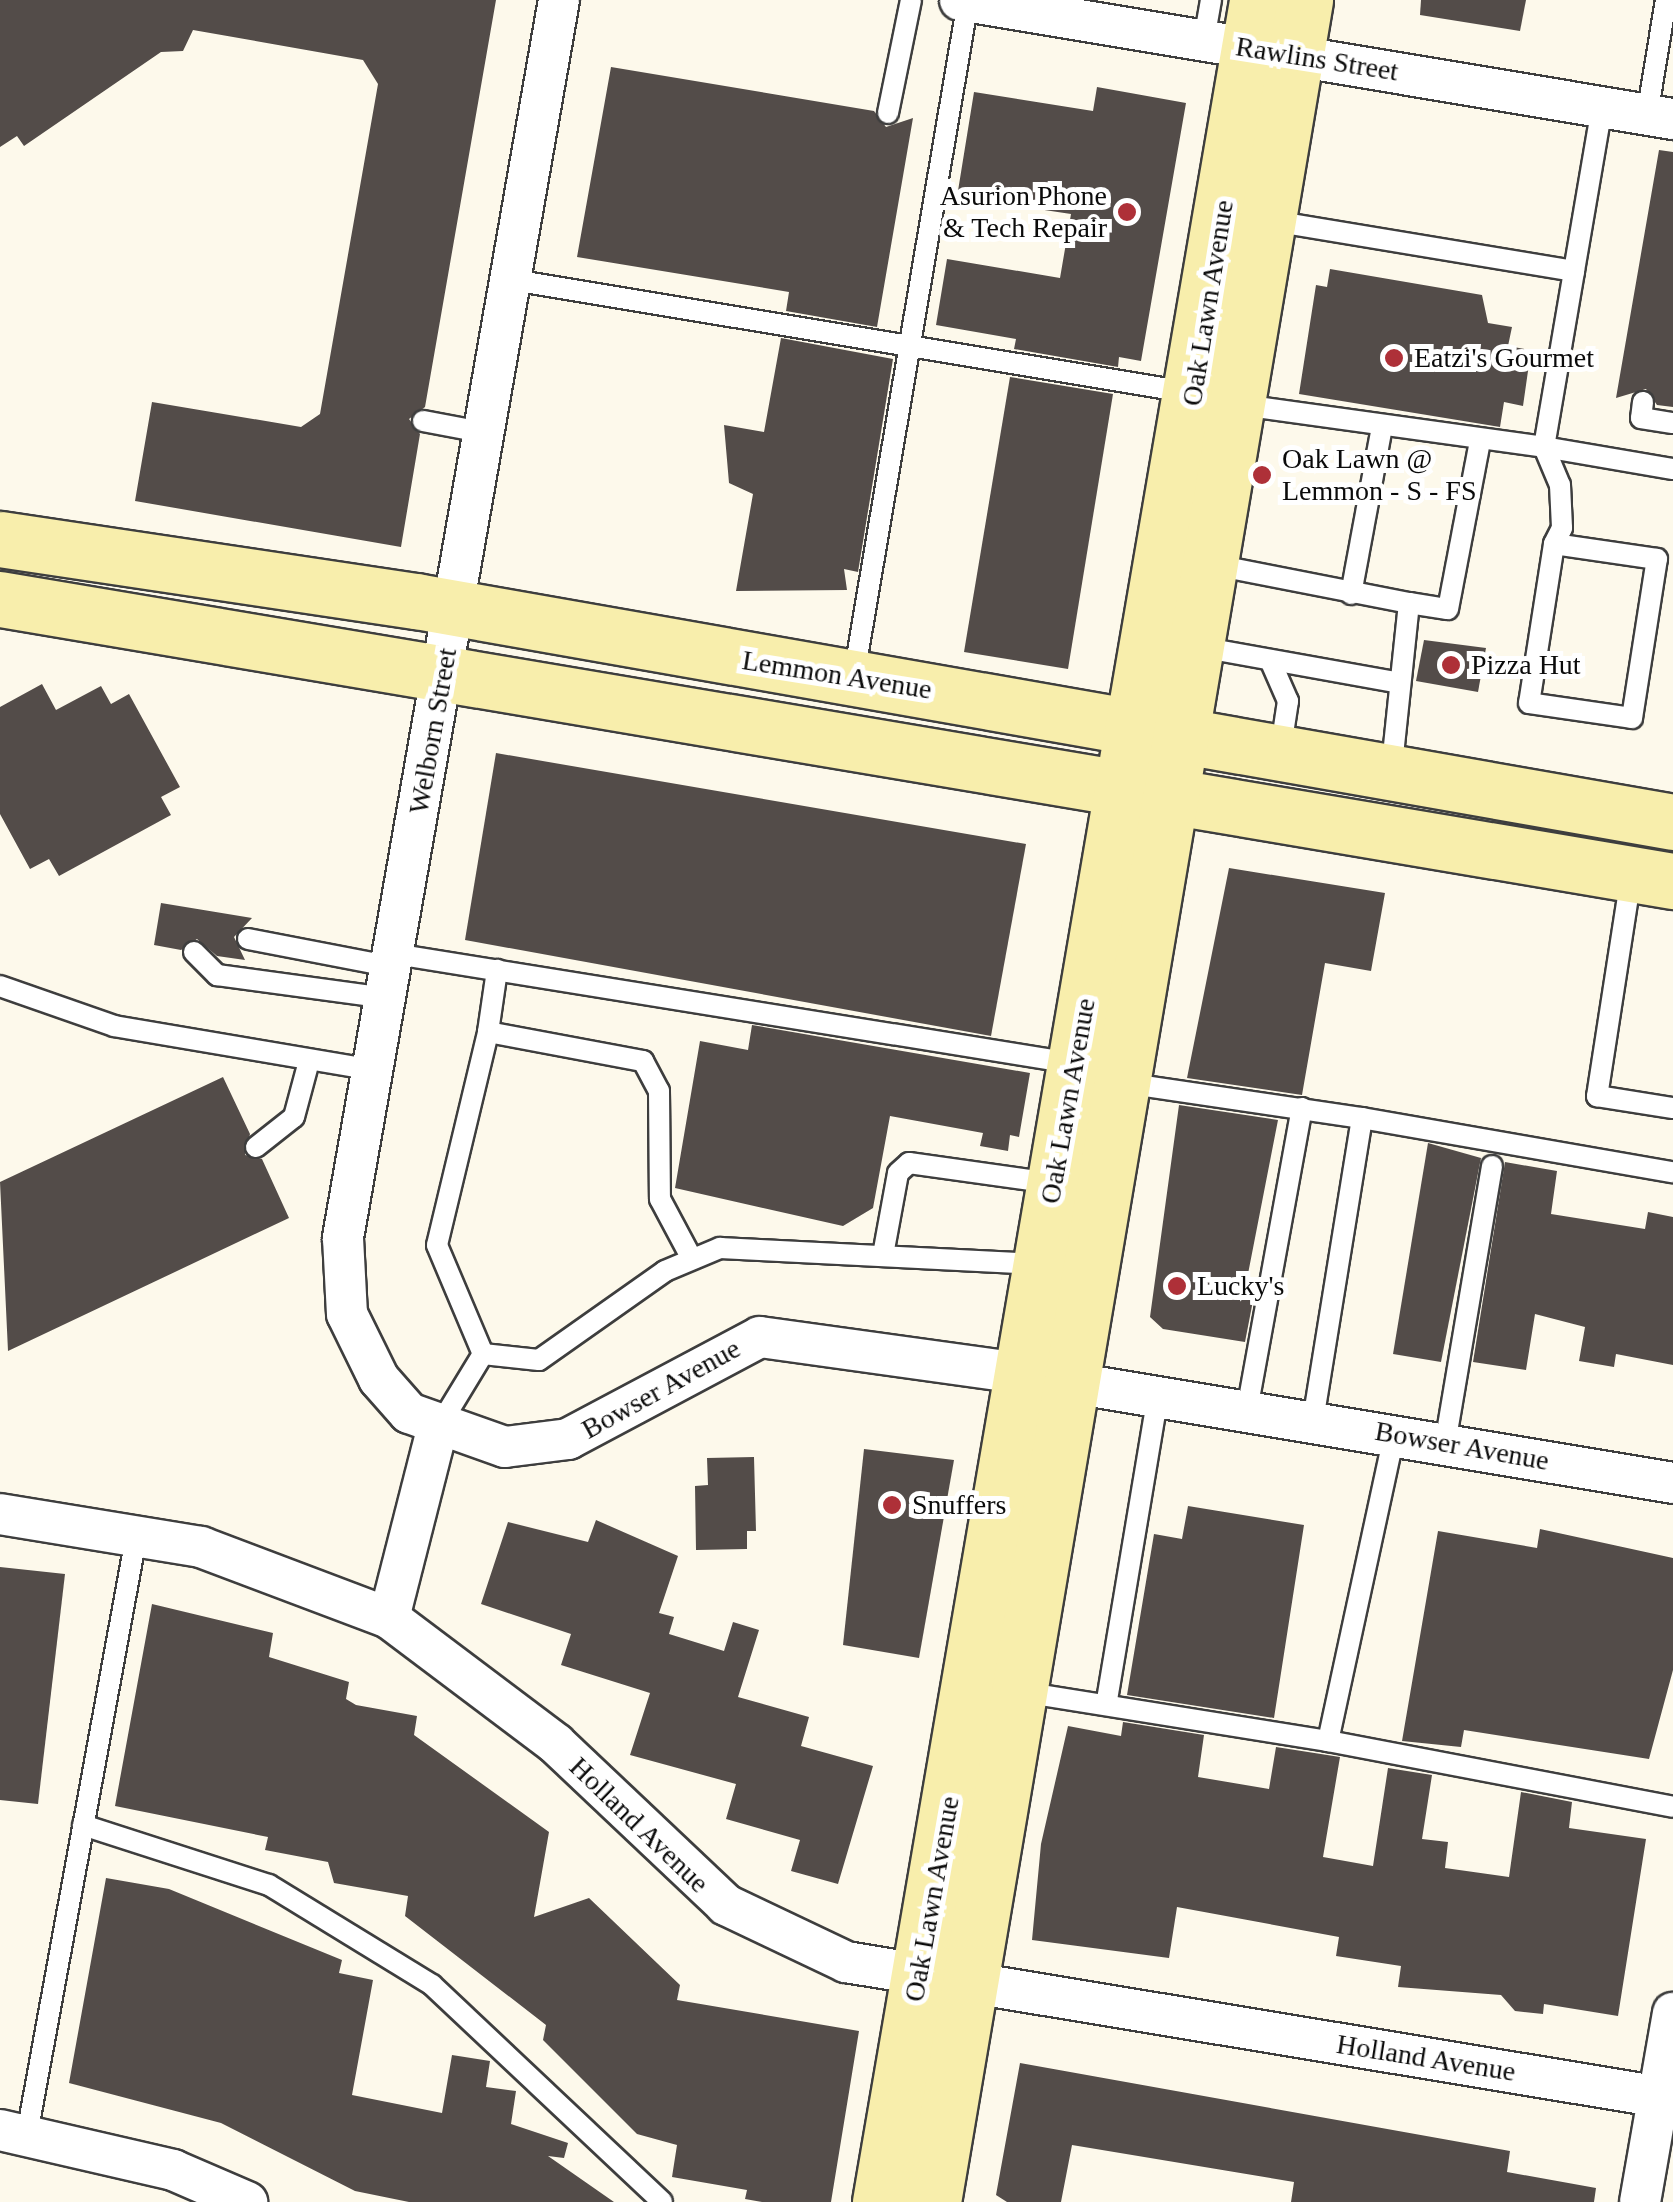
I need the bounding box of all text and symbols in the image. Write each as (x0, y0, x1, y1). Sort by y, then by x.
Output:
street label: Rawlins Street (1233, 30, 1401, 88)
place label: Asurion Phone & Tech Repair (940, 179, 1107, 245)
street label: Oak Lawn Avenue (1175, 197, 1241, 409)
marker: Asurion Phone & Tech Repair (1116, 201, 1138, 223)
place label: Eatzi's Gourmet (1414, 341, 1594, 375)
marker: Eatzi's Gourmet (1383, 347, 1405, 369)
place label: Oak Lawn @ Lemmon - S - FS (1282, 442, 1476, 508)
marker: Oak Lawn @ Lemmon - S - FS (1251, 464, 1273, 486)
street label: Lemmon Avenue (739, 643, 935, 707)
street label: Welborn Street (402, 645, 464, 817)
place label: Pizza Hut (1471, 648, 1581, 682)
marker: Pizza Hut (1440, 654, 1462, 676)
street label: Oak Lawn Avenue (1033, 995, 1103, 1207)
place label: Lucky's (1197, 1269, 1284, 1303)
marker: Lucky's (1166, 1275, 1188, 1297)
street label: Bowser Avenue (575, 1331, 747, 1447)
street label: Bowser Avenue (1372, 1414, 1552, 1478)
place label: Snuffers (912, 1488, 1006, 1522)
marker: Snuffers (881, 1494, 903, 1516)
street label: Holland Avenue (562, 1750, 716, 1900)
street label: Oak Lawn Avenue (897, 1793, 967, 2005)
street label: Holland Avenue (1333, 2027, 1519, 2089)

